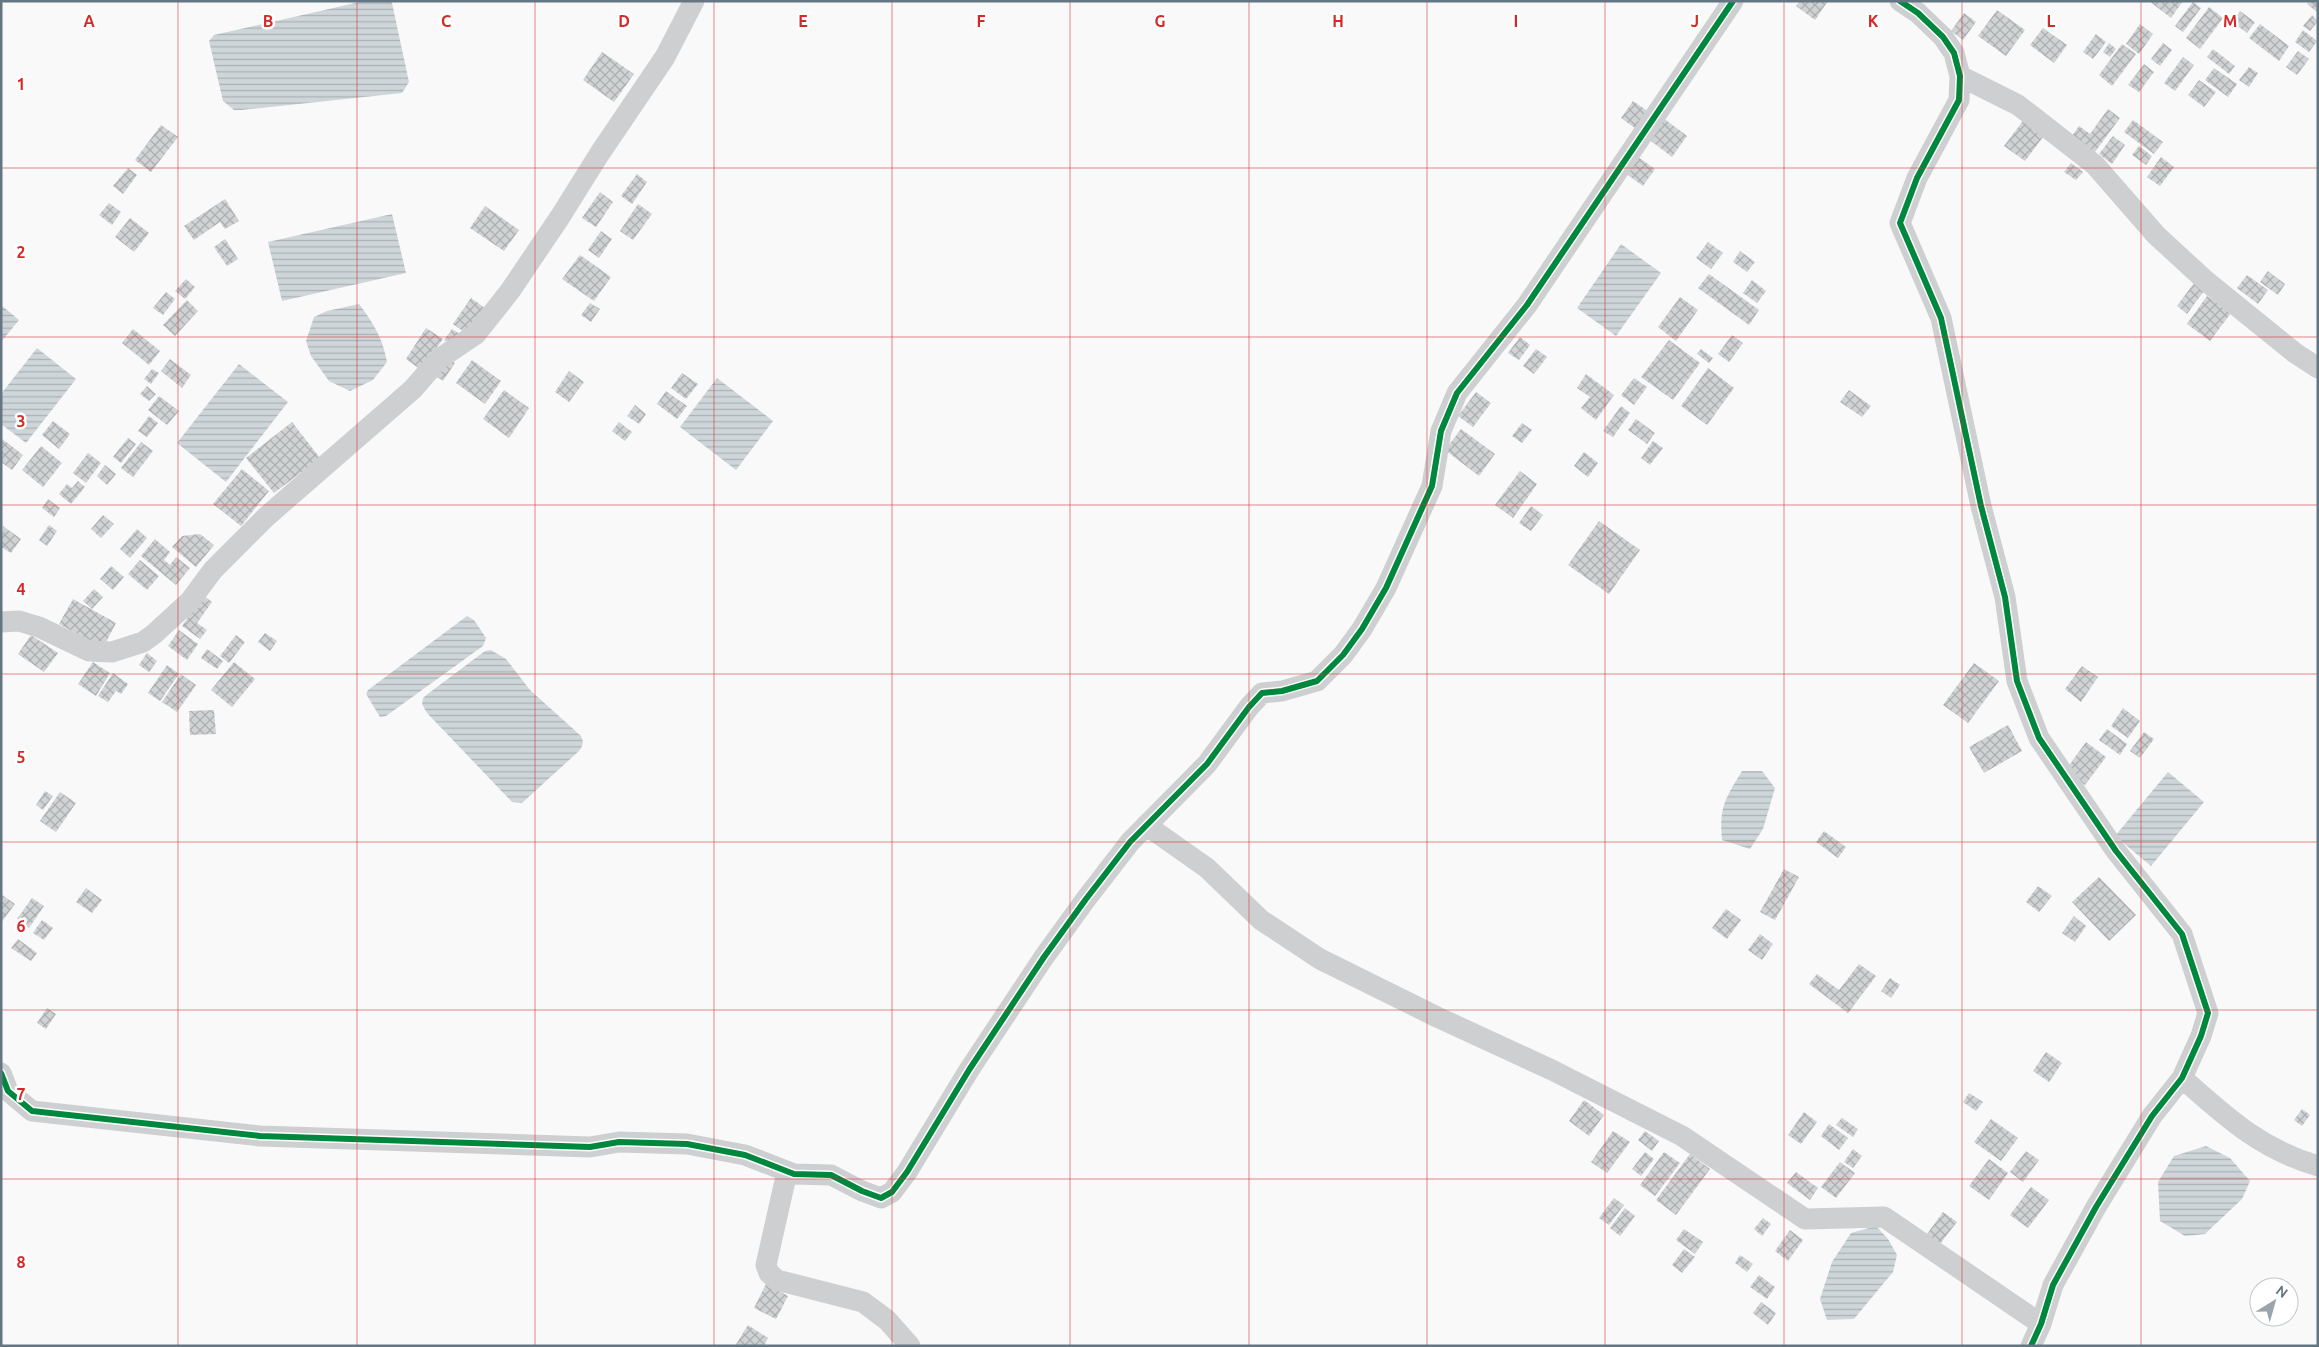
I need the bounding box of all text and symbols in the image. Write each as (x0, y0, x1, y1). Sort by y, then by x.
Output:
text: A (83, 12, 95, 30)
text: B (263, 12, 273, 30)
text: C (441, 12, 451, 30)
text: D (618, 12, 630, 30)
text: E (798, 12, 808, 30)
text: F (977, 12, 986, 30)
text: G (1154, 12, 1166, 30)
text: H (1332, 12, 1344, 30)
text: I (1514, 12, 1518, 30)
text: J (1691, 12, 1699, 30)
text: K (1868, 12, 1879, 30)
text: L (2047, 12, 2056, 30)
text: M (2223, 12, 2237, 30)
text: 1 (16, 75, 26, 93)
text: 2 (16, 243, 26, 261)
text: 3 (16, 412, 26, 430)
text: 4 (16, 580, 26, 598)
text: 5 (16, 748, 26, 766)
text: 6 (16, 917, 26, 935)
text: 7 (16, 1085, 26, 1103)
text: 8 (16, 1253, 26, 1271)
north arrow (2249, 1277, 2299, 1327)
text: N (2273, 1282, 2291, 1301)

